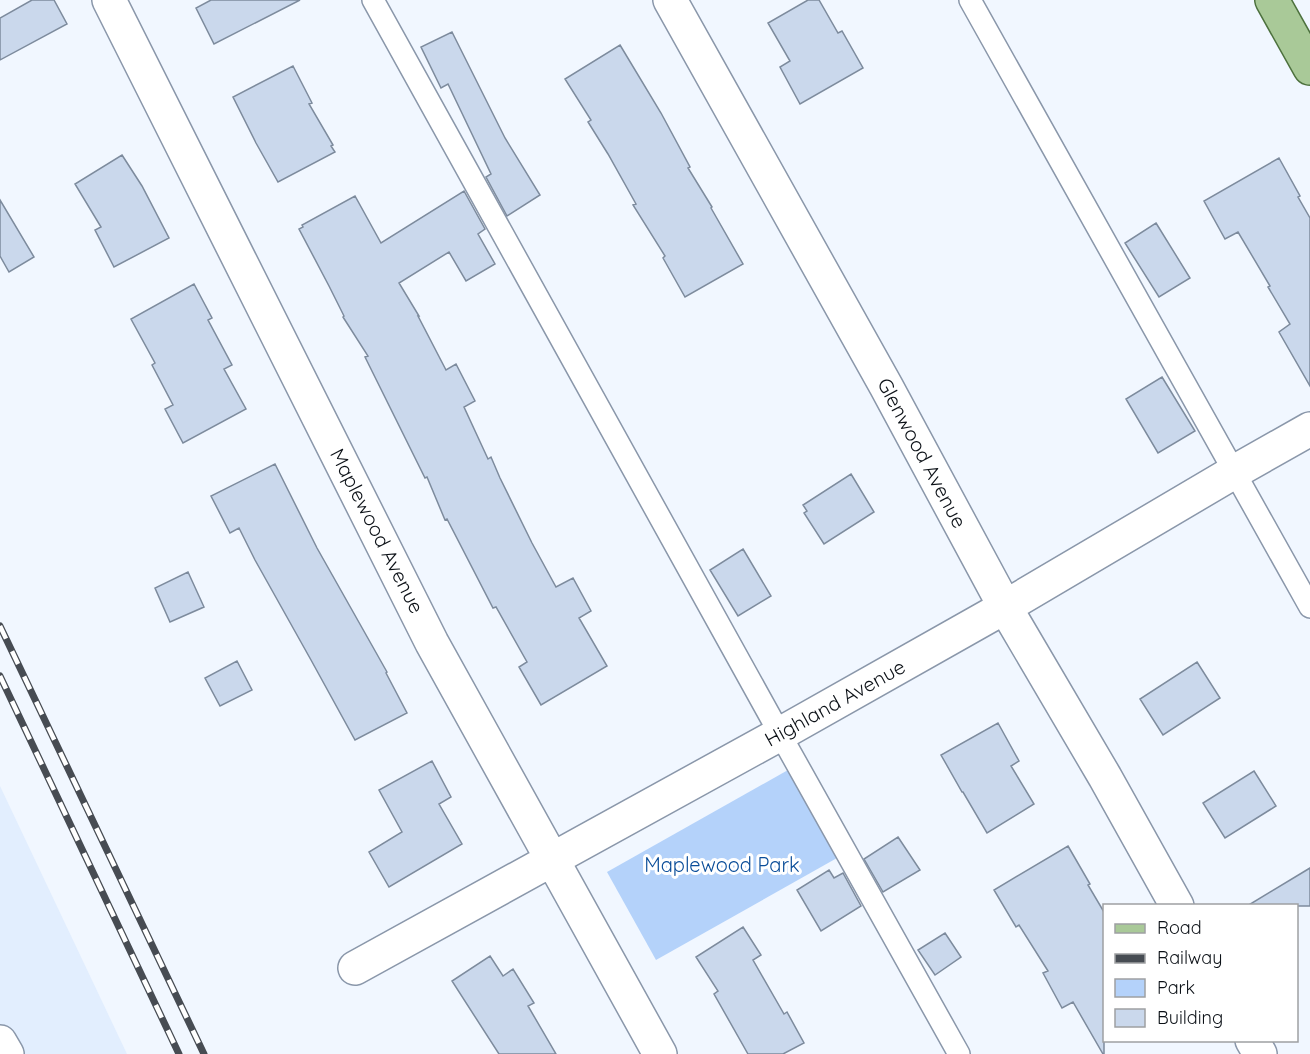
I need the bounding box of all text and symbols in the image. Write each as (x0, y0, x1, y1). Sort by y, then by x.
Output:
street label: Glenwood Avenue (872, 373, 973, 532)
street label: Maplewood Avenue (325, 444, 430, 617)
street label: Highland Avenue (760, 654, 909, 751)
park label: Maplewood Park (644, 852, 800, 877)
legend (1103, 904, 1298, 1042)
text: Road (1157, 916, 1202, 939)
text: Railway (1157, 946, 1223, 969)
text: Park (1157, 976, 1195, 999)
text: Building (1157, 1006, 1223, 1029)

